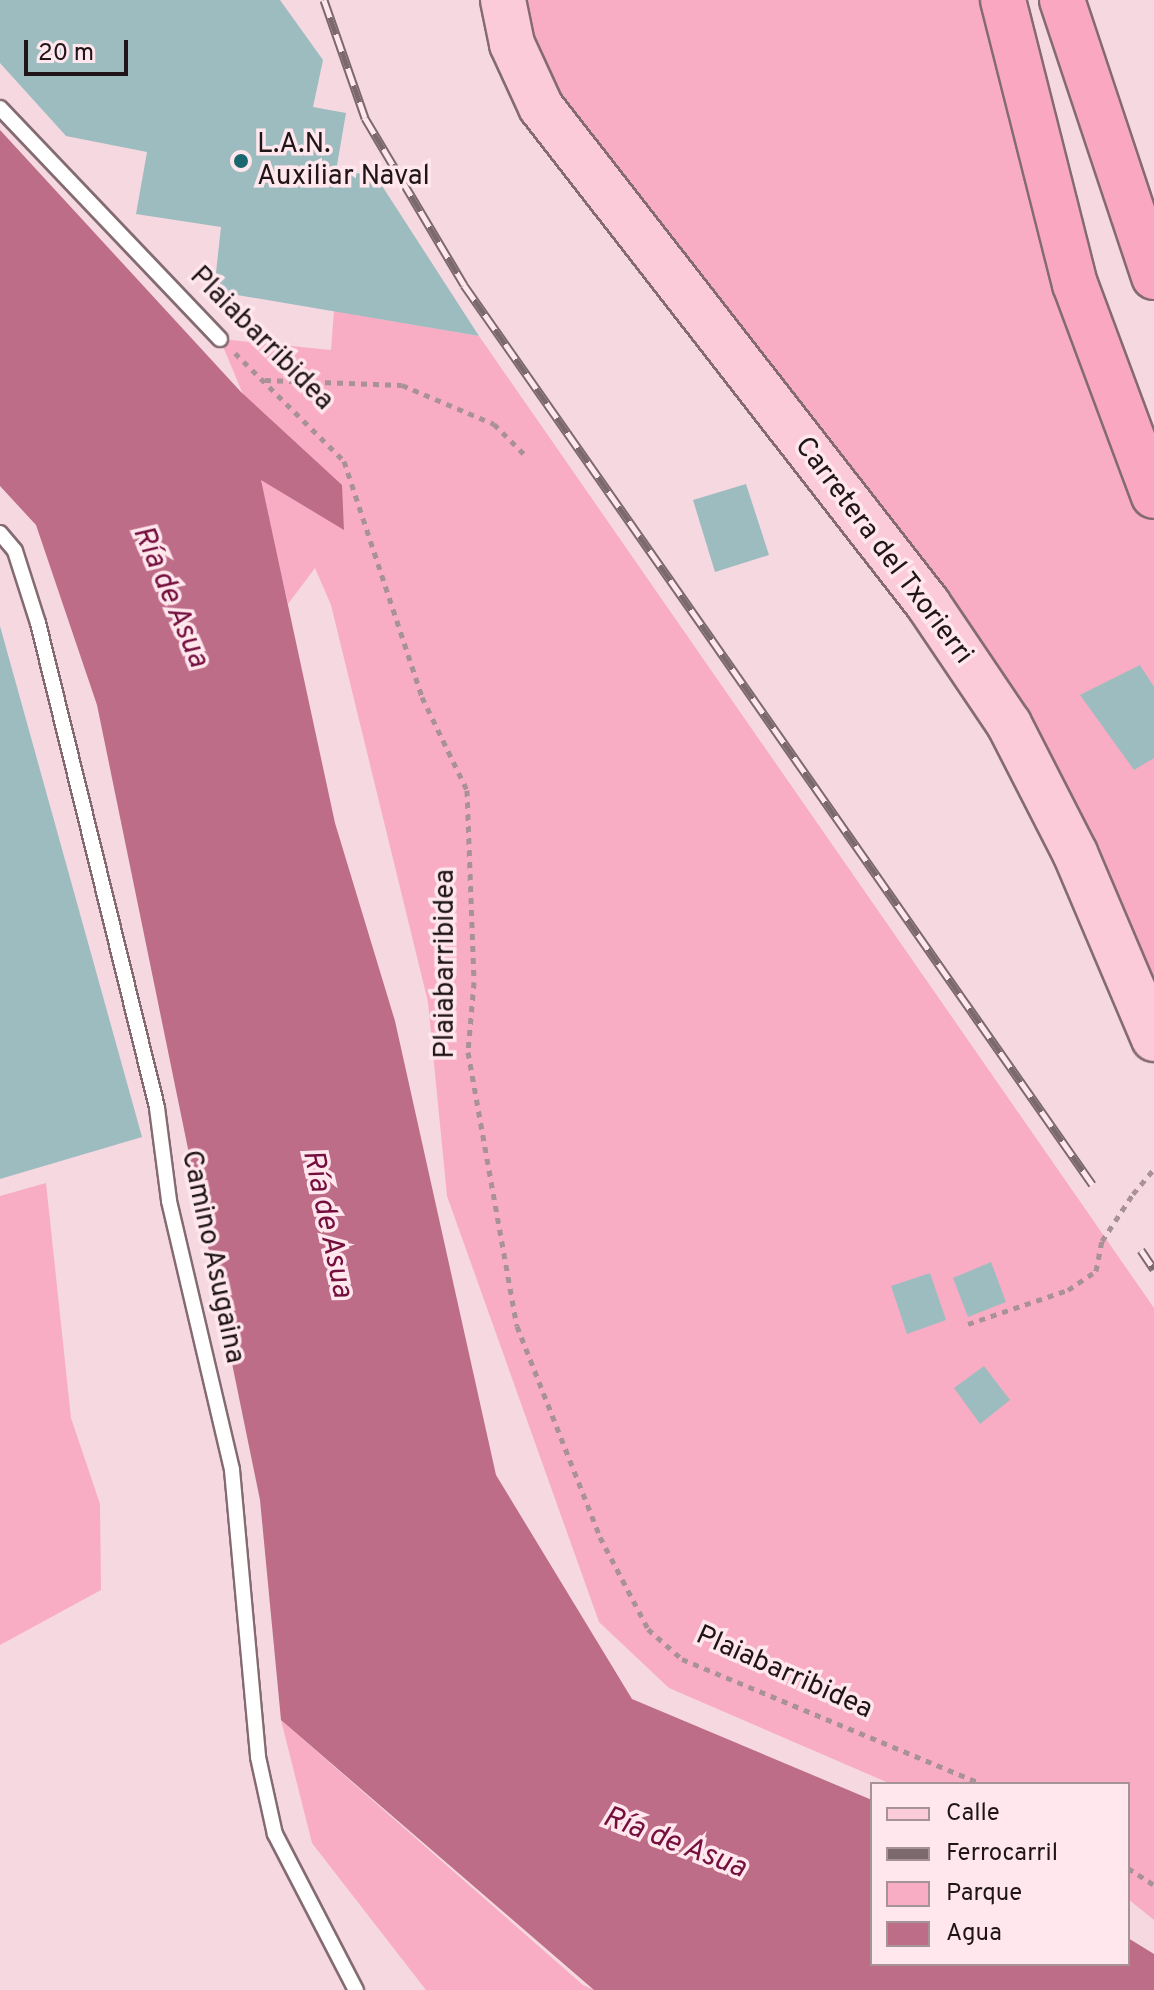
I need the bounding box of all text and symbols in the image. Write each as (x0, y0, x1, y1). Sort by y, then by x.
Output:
scale bar (28, 24, 132, 74)
text: 20 m (38, 39, 94, 69)
place label: L.A.N. Auxiliar Naval (257, 128, 430, 194)
marker: L.A.N. Auxiliar Naval (232, 152, 250, 170)
street label: Plaiabarribidea (182, 260, 340, 418)
street label: Carretera del Txorierri (786, 430, 980, 672)
water label: Ría de Asua (123, 520, 215, 674)
street label: Plaiabarribidea (429, 869, 463, 1059)
water label: Ría de Asua (293, 1146, 359, 1302)
street label: Camino Asugaina (173, 1147, 251, 1367)
street label: Plaiabarribidea (691, 1619, 877, 1727)
legend (870, 1782, 1130, 1966)
text: Calle (946, 1799, 1000, 1829)
water label: Ría de Asua (597, 1800, 751, 1888)
text: Ferrocarril (946, 1839, 1058, 1869)
text: Parque (946, 1879, 1022, 1909)
text: Agua (946, 1919, 1002, 1949)

